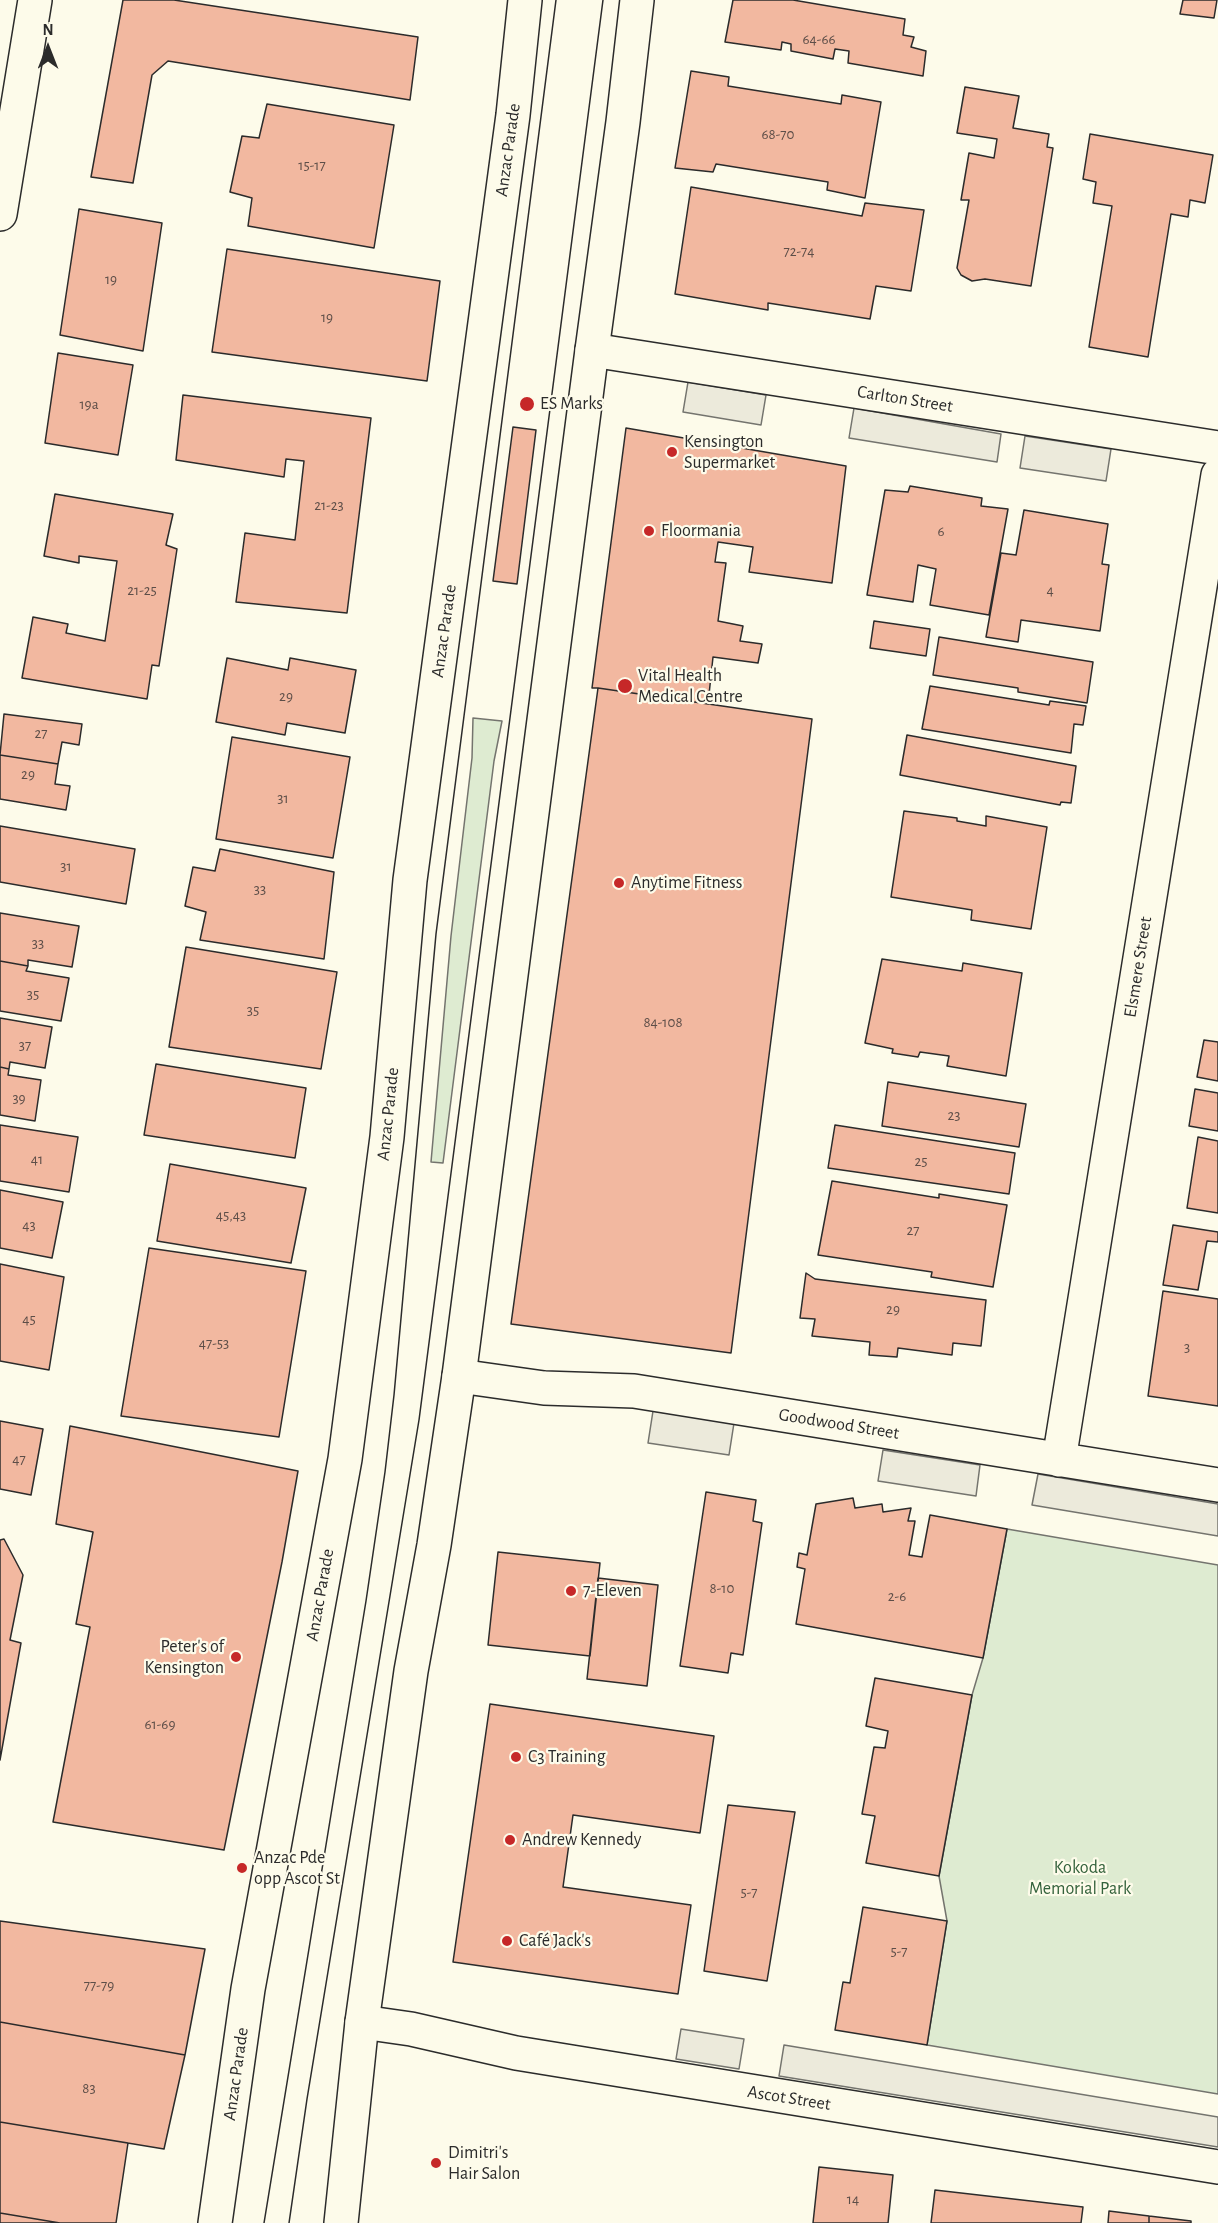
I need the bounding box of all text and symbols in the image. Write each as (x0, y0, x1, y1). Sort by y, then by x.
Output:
north arrow (18, 18, 78, 78)
text: N (42, 22, 54, 38)
house number: 64-66 (803, 30, 835, 48)
street label: Anzac Parade (491, 102, 525, 198)
house number: 68-70 (762, 125, 794, 143)
house number: 15-17 (298, 156, 326, 174)
house number: 72-74 (783, 242, 815, 260)
house number: 19 (105, 270, 117, 288)
house number: 19 (321, 308, 333, 326)
street label: Carlton Street (856, 381, 954, 417)
place label: ES Marks (540, 393, 603, 415)
house number: 19a (79, 395, 99, 413)
marker: ES Marks (518, 395, 536, 413)
place label: Kensington Supermarket (684, 431, 775, 474)
marker: Kensington Supermarket (665, 445, 679, 459)
house number: 21-23 (314, 496, 344, 514)
place label: Floormania (661, 520, 741, 542)
house number: 6 (937, 522, 945, 540)
marker: Floormania (642, 524, 656, 538)
house number: 21-25 (127, 581, 157, 599)
house number: 4 (1046, 581, 1054, 599)
street label: Anzac Parade (427, 583, 461, 679)
place label: Vital Health Medical Centre (638, 665, 743, 708)
marker: Vital Health Medical Centre (616, 677, 634, 695)
house number: 29 (279, 687, 293, 705)
house number: 27 (34, 724, 48, 742)
house number: 29 (21, 765, 35, 783)
house number: 31 (277, 789, 289, 807)
house number: 31 (60, 857, 72, 875)
place label: Anytime Fitness (631, 872, 742, 894)
marker: Anytime Fitness (612, 876, 626, 890)
house number: 33 (254, 880, 266, 898)
street label: Elsmere Street (1119, 915, 1157, 1019)
house number: 33 (32, 934, 44, 952)
house number: 35 (27, 985, 39, 1003)
house number: 35 (247, 1001, 259, 1019)
house number: 84-108 (643, 1013, 683, 1031)
house number: 37 (19, 1036, 31, 1054)
street label: Anzac Parade (372, 1066, 404, 1162)
house number: 39 (12, 1089, 26, 1107)
house number: 23 (947, 1106, 961, 1124)
house number: 41 (31, 1150, 43, 1168)
house number: 25 (914, 1152, 928, 1170)
house number: 45,43 (216, 1206, 246, 1224)
house number: 43 (22, 1216, 36, 1234)
house number: 27 (906, 1221, 920, 1239)
house number: 29 (886, 1300, 900, 1318)
house number: 45 (22, 1310, 36, 1328)
house number: 47-53 (199, 1334, 229, 1352)
house number: 3 (1184, 1338, 1190, 1356)
street label: Goodwood Street (777, 1404, 901, 1444)
house number: 47 (12, 1450, 26, 1468)
street label: Anzac Parade (301, 1547, 339, 1643)
house number: 8-10 (710, 1579, 734, 1597)
place label: 7-Eleven (583, 1580, 642, 1602)
marker: 7-Eleven (564, 1584, 578, 1598)
house number: 2-6 (888, 1587, 906, 1605)
place label: Peter's of Kensington (144, 1636, 224, 1678)
marker: Peter's of Kensington (229, 1650, 243, 1664)
house number: 61-69 (145, 1715, 175, 1733)
place label: C3 Training (528, 1746, 605, 1768)
marker: C3 Training (509, 1750, 523, 1764)
place label: Andrew Kennedy (522, 1829, 641, 1851)
marker: Andrew Kennedy (503, 1833, 517, 1847)
place label: Anzac Pde opp Ascot St (254, 1847, 340, 1890)
park label: Kokoda Memorial Park (1029, 1857, 1131, 1900)
marker: Anzac Pde opp Ascot St (235, 1861, 249, 1875)
house number: 5-7 (740, 1883, 758, 1901)
place label: Café Jack's (519, 1930, 591, 1952)
marker: Café Jack's (500, 1934, 514, 1948)
house number: 5-7 (890, 1942, 908, 1960)
house number: 77-79 (84, 1976, 114, 1994)
street label: Anzac Parade (219, 2026, 253, 2122)
house number: 83 (82, 2079, 96, 2097)
street label: Ascot Street (746, 2081, 832, 2115)
place label: Dimitri's Hair Salon (448, 2142, 520, 2184)
marker: Dimitri's Hair Salon (429, 2156, 443, 2170)
house number: 14 (847, 2190, 859, 2208)

